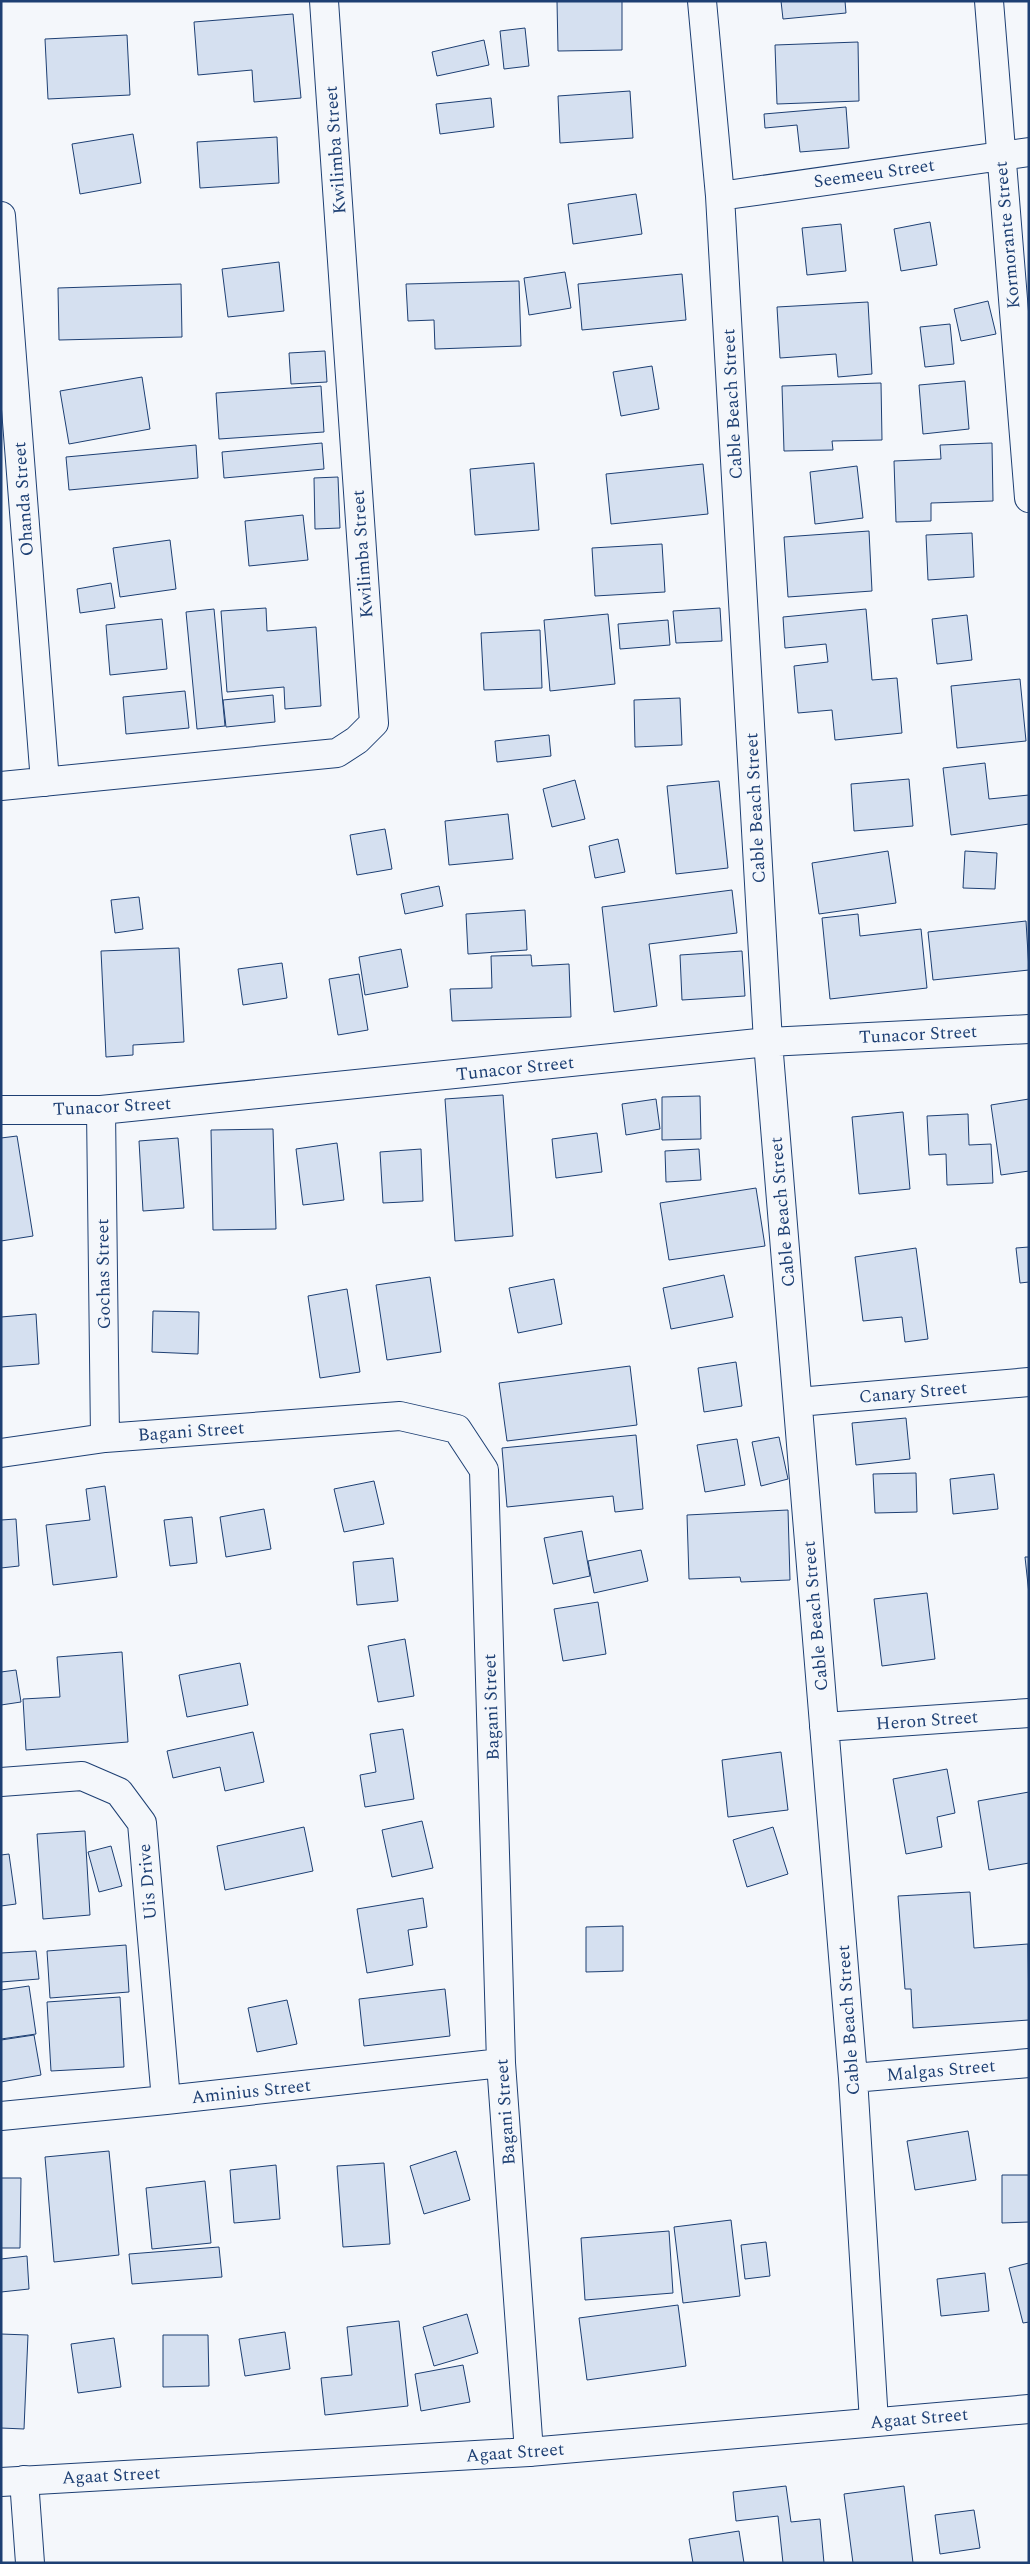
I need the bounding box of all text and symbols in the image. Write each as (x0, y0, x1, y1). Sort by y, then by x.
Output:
street label: Kwilimba Street (318, 85, 353, 215)
street label: Seemeeu Street (812, 152, 936, 195)
street label: Kormorante Street (988, 160, 1027, 310)
street label: Cable Beach Street (715, 328, 750, 480)
street label: Ohanda Street (6, 441, 41, 557)
street label: Kwilimba Street (345, 489, 380, 619)
street label: Cable Beach Street (738, 732, 773, 884)
street label: Tunacor Street (858, 1018, 978, 1051)
street label: Tunacor Street (455, 1049, 575, 1088)
street label: Tunacor Street (52, 1090, 172, 1123)
street label: Cable Beach Street (762, 1136, 803, 1288)
street label: Gochas Street (89, 1218, 118, 1330)
street label: Canary Street (858, 1374, 968, 1411)
street label: Bagani Street (137, 1414, 245, 1449)
street label: Cable Beach Street (795, 1540, 836, 1692)
street label: Bagani Street (476, 1653, 507, 1761)
street label: Heron Street (875, 1703, 979, 1738)
street label: Uis Drive (131, 1843, 164, 1921)
street label: Cable Beach Street (830, 1944, 867, 2096)
street label: Malgas Street (885, 2052, 997, 2089)
street label: Bagani Street (488, 2058, 523, 2166)
street label: Aminius Street (190, 2072, 312, 2111)
street label: Agaat Street (869, 2401, 969, 2436)
street label: Agaat Street (465, 2436, 565, 2469)
street label: Agaat Street (61, 2459, 161, 2492)

